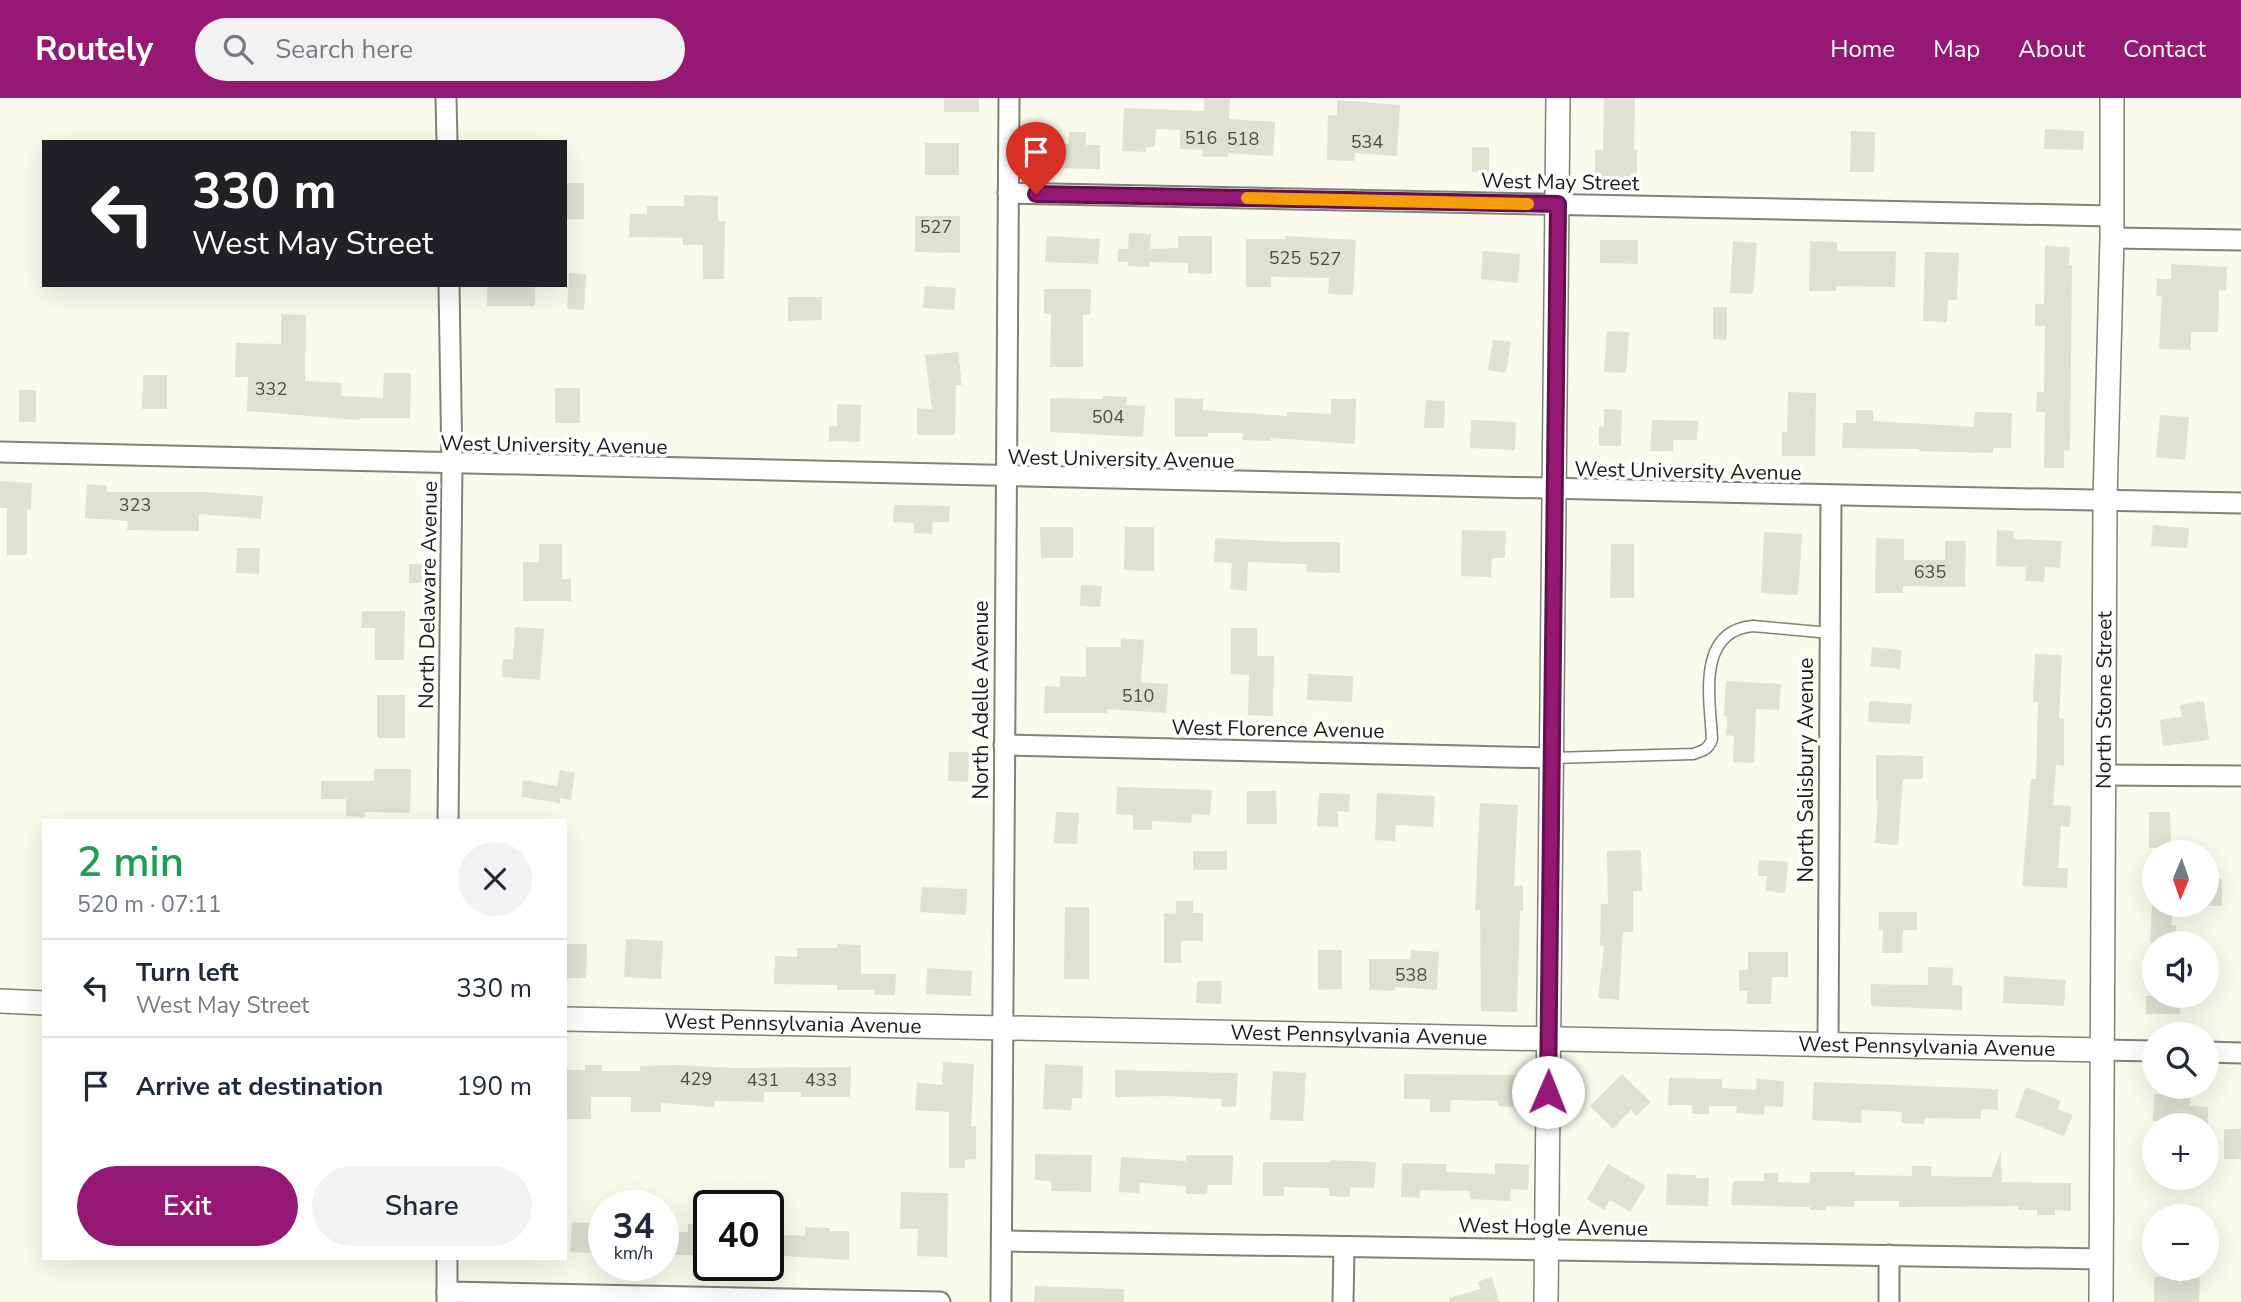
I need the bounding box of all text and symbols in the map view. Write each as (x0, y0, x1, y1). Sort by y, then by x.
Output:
search box (195, 18, 685, 81)
text: Routely (35, 27, 153, 72)
icon: search (219, 30, 257, 68)
text: Search here (275, 32, 413, 67)
text: Home (1830, 33, 1895, 65)
text: Map (1933, 33, 1980, 65)
text: About (2018, 33, 2085, 65)
text: Contact (2123, 33, 2206, 65)
pin (1006, 122, 1066, 194)
house number: 516 (1185, 126, 1217, 150)
house number: 518 (1227, 127, 1259, 151)
house number: 534 (1351, 130, 1383, 154)
icon: arrive (1017, 133, 1055, 171)
text: 330 m (192, 158, 336, 225)
street label: West May Street (1481, 167, 1640, 197)
icon: left (77, 168, 168, 259)
house number: 527 (920, 215, 952, 239)
text: West May Street (192, 222, 433, 265)
house number: 525 (1269, 246, 1301, 270)
house number: 527 (1309, 247, 1341, 271)
house number: 332 (255, 377, 287, 401)
house number: 504 (1092, 405, 1124, 429)
street label: West University Avenue (440, 429, 668, 461)
street label: West University Avenue (1007, 443, 1235, 475)
street label: West University Avenue (1574, 455, 1802, 487)
street label: North Delaware Avenue (412, 481, 444, 709)
house number: 323 (119, 493, 151, 517)
house number: 635 (1914, 560, 1946, 584)
street label: North Adelle Avenue (967, 601, 995, 799)
street label: North Stone Street (2090, 610, 2118, 789)
street label: North Salisbury Avenue (1792, 657, 1820, 883)
house number: 510 (1122, 684, 1154, 708)
street label: West Florence Avenue (1171, 713, 1385, 745)
text: 2 min (77, 834, 184, 891)
north arrow (2142, 840, 2219, 917)
map controls (2142, 840, 2219, 1281)
button: close (458, 842, 532, 916)
text: 520 m · 07:11 (77, 889, 222, 920)
button: sound (2142, 931, 2219, 1008)
text: Turn left (136, 955, 239, 990)
house number: 538 (1395, 963, 1427, 987)
icon: left (77, 969, 115, 1007)
text: 330 m (456, 971, 532, 1006)
text: West May Street (136, 990, 309, 1021)
street label: West Pennsylvania Avenue (664, 1007, 922, 1040)
street label: West Pennsylvania Avenue (1230, 1018, 1488, 1052)
button: search (2142, 1022, 2219, 1099)
street label: West Pennsylvania Avenue (1798, 1030, 2056, 1063)
position arrow (1511, 1055, 1585, 1129)
icon: arrive (77, 1067, 115, 1105)
house number: 429 (680, 1067, 712, 1091)
house number: 431 (747, 1068, 779, 1092)
house number: 433 (805, 1068, 837, 1092)
text: Arrive at destination (136, 1069, 383, 1104)
text: 190 m (456, 1069, 532, 1104)
button: + (2142, 1113, 2219, 1190)
button: Exit (77, 1166, 298, 1246)
button: Share (312, 1166, 532, 1246)
speed limit sign: 40 (693, 1190, 784, 1281)
text: 34 (612, 1203, 655, 1250)
button: − (2142, 1204, 2219, 1281)
street label: West Hogle Avenue (1458, 1211, 1648, 1243)
text: km/h (614, 1241, 653, 1265)

